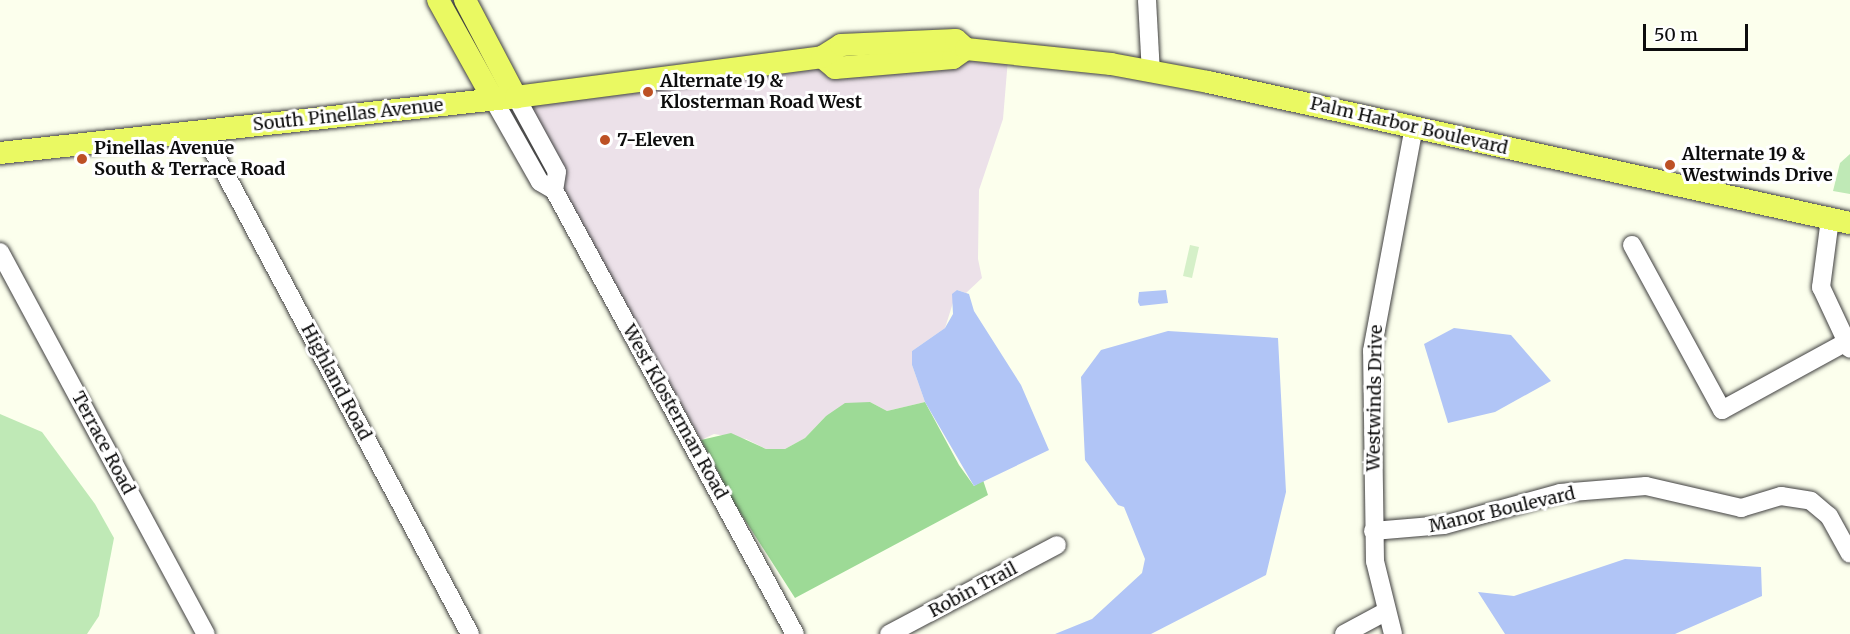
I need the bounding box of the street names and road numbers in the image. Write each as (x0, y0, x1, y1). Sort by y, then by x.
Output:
street label: Palm Harbor Boulevard (1308, 93, 1510, 159)
street label: South Pinellas Avenue (252, 94, 444, 136)
street label: Highland Road (296, 320, 376, 444)
street label: West Klosterman Road (618, 321, 732, 503)
street label: Westwinds Drive (1363, 324, 1387, 472)
street label: Terrace Road (67, 388, 139, 498)
street label: Manor Boulevard (1427, 483, 1577, 537)
street label: Robin Trail (925, 558, 1021, 622)

